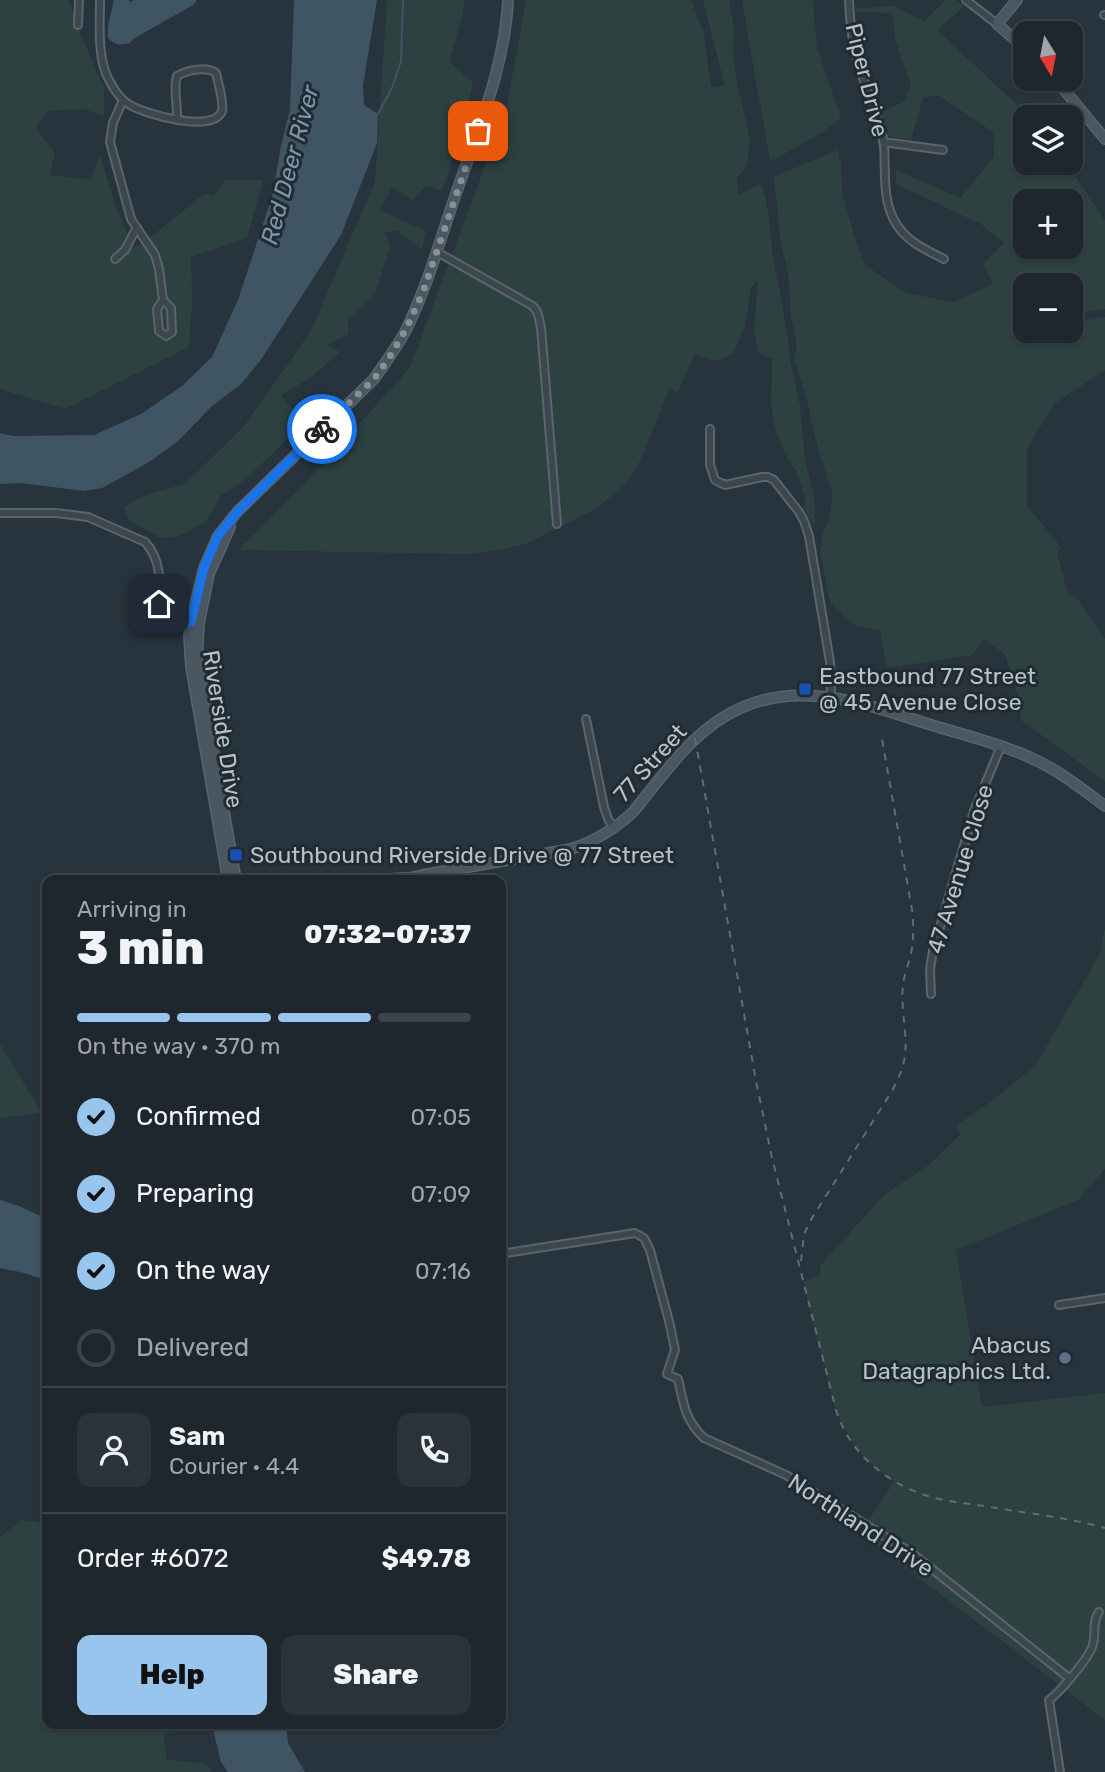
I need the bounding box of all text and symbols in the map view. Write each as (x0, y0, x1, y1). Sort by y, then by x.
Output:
street label: Piper Drive (839, 20, 895, 140)
north arrow (1013, 21, 1083, 91)
map controls (1013, 21, 1083, 343)
water label: Red Deer River (255, 81, 325, 248)
pin (448, 101, 508, 161)
button: layers (1013, 105, 1083, 175)
icon: bag (459, 112, 497, 150)
button: + (1013, 189, 1083, 259)
button: − (1013, 273, 1083, 343)
courier (287, 394, 357, 464)
icon: bike (303, 410, 341, 448)
pin (129, 574, 189, 634)
icon: home (140, 585, 178, 623)
street label: Riverside Drive (197, 648, 249, 810)
place label: Eastbound 77 Street @ 45 Avenue Close (819, 662, 1036, 716)
marker: Eastbound 77 Street @ 45 Avenue Close (797, 681, 813, 697)
street label: 77 Street (608, 718, 692, 808)
street label: 47 Avenue Close (921, 781, 999, 957)
place label: Southbound Riverside Drive @ 77 Street (250, 841, 674, 869)
marker: Southbound Riverside Drive @ 77 Street (228, 847, 244, 863)
text: Arriving in (77, 895, 187, 923)
text: 07:32–07:37 (304, 919, 471, 950)
text: 3 min (77, 921, 205, 976)
text: On the way · 370 m (77, 1032, 280, 1060)
icon: check (77, 1098, 115, 1136)
text: Confirmed (136, 1101, 261, 1132)
text: 07:05 (410, 1103, 471, 1131)
icon: check (77, 1175, 115, 1213)
text: Preparing (136, 1178, 254, 1209)
text: 07:09 (410, 1180, 471, 1208)
icon: check (77, 1252, 115, 1290)
text: On the way (136, 1255, 270, 1286)
text: 07:16 (415, 1257, 471, 1285)
place label: Abacus Datagraphics Ltd. (862, 1331, 1051, 1385)
text: Delivered (136, 1332, 249, 1363)
marker: Abacus Datagraphics Ltd. (1057, 1350, 1073, 1366)
button: person (77, 1413, 151, 1487)
button: phone (397, 1413, 471, 1487)
text: Sam (169, 1421, 225, 1452)
text: Courier · 4.4 (169, 1452, 299, 1480)
street label: Northland Drive (783, 1468, 939, 1582)
text: Order #6072 (77, 1543, 229, 1574)
text: $49.78 (382, 1543, 471, 1574)
button: Help (77, 1635, 267, 1715)
button: Share (281, 1635, 471, 1715)

